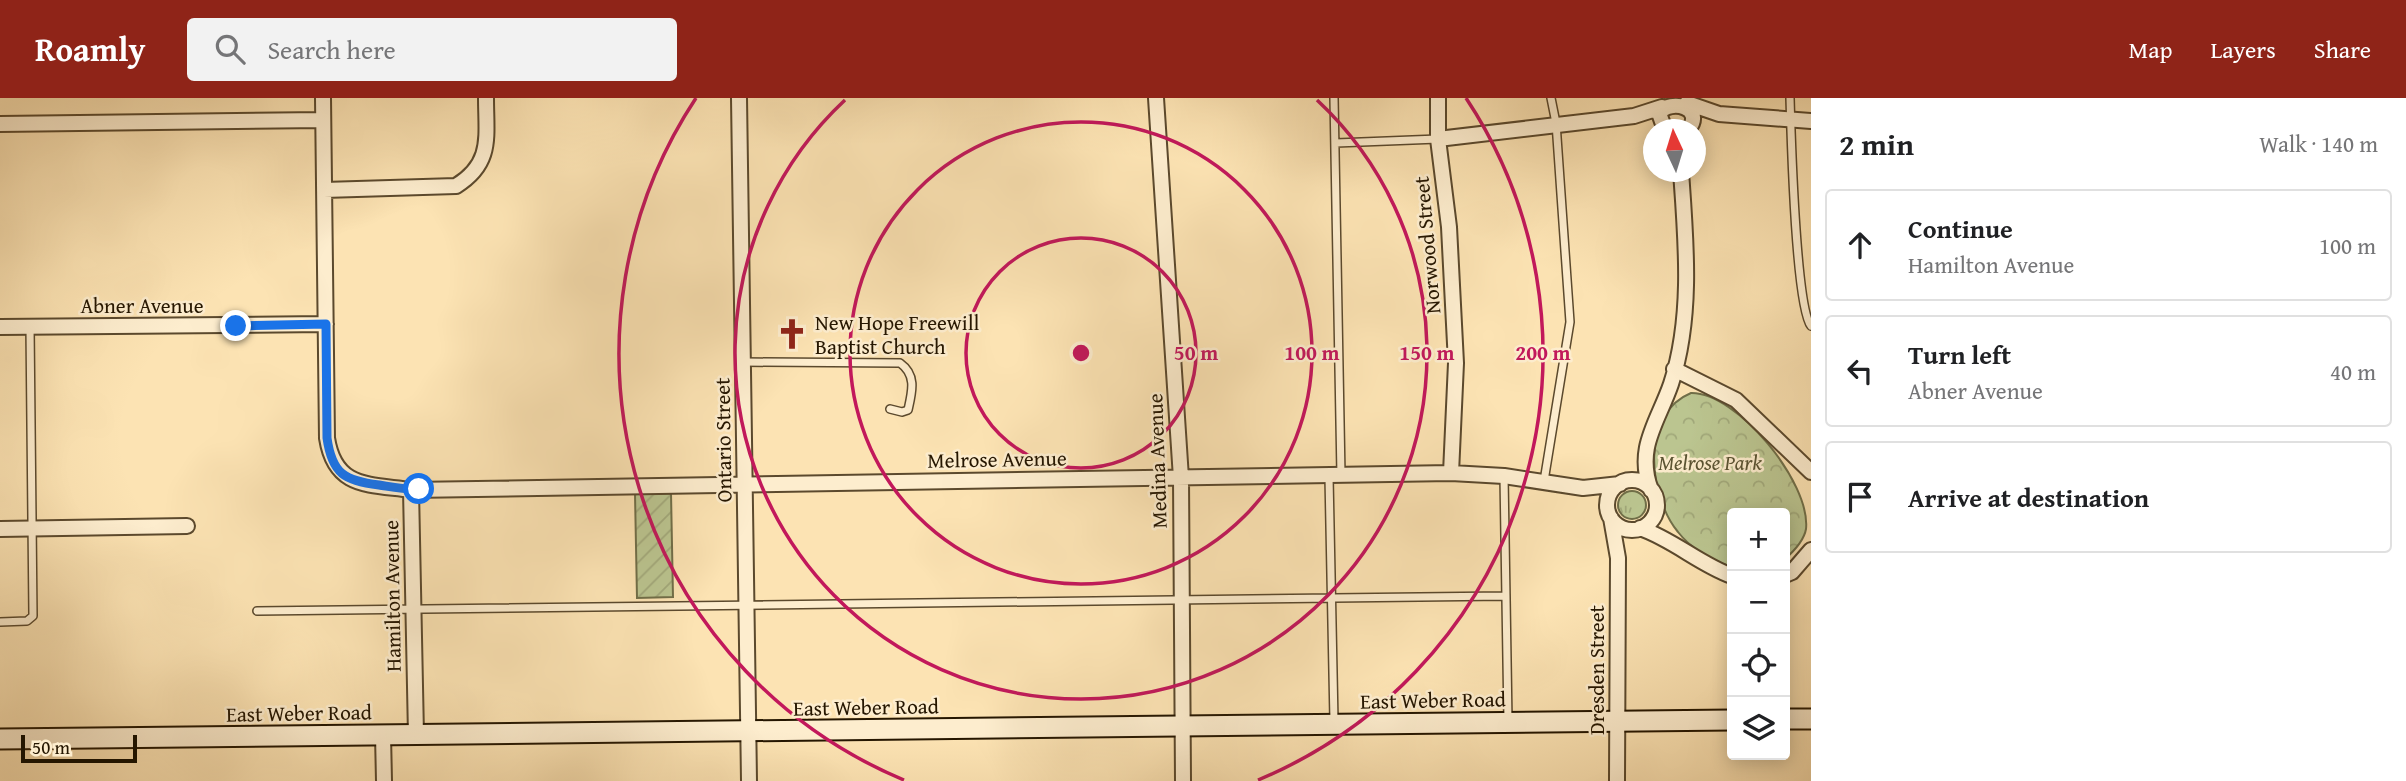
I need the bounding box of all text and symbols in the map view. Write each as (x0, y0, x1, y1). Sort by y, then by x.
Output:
search box (187, 18, 677, 81)
text: Roamly (35, 25, 145, 73)
icon: search (211, 30, 249, 68)
text: Search here (267, 30, 396, 69)
text: Map (2129, 32, 2172, 67)
text: Layers (2210, 32, 2276, 67)
text: Share (2314, 32, 2371, 67)
north arrow (1643, 119, 1706, 182)
text: 2 min (1839, 122, 1914, 166)
text: Walk · 140 m (2259, 127, 2378, 160)
street label: Norwood Street (1405, 174, 1448, 315)
text: Continue (1908, 209, 2013, 248)
icon: ahead (1841, 226, 1879, 264)
text: 100 m (2319, 229, 2376, 262)
text: Hamilton Avenue (1908, 248, 2074, 281)
street label: Abner Avenue (80, 290, 204, 321)
place label: New Hope Freewill Baptist Church (815, 307, 980, 362)
route end (220, 310, 251, 341)
church icon: New Hope Freewill Baptist Church (775, 317, 809, 351)
text: Turn left (1908, 335, 2011, 374)
text: 50 m (1174, 337, 1218, 368)
text: 100 m (1284, 337, 1340, 368)
text: 150 m (1399, 337, 1455, 368)
text: 200 m (1515, 337, 1571, 368)
centre of rings (1069, 341, 1093, 365)
icon: left (1841, 352, 1879, 390)
text: 40 m (2330, 355, 2376, 388)
text: Abner Avenue (1908, 374, 2043, 407)
street label: Ontario Street (706, 377, 740, 503)
street label: Medina Avenue (1139, 393, 1175, 529)
street label: Melrose Avenue (927, 442, 1067, 476)
park label: Melrose Park (1658, 447, 1762, 478)
route start (403, 473, 434, 504)
icon: arrive (1841, 478, 1879, 516)
text: Arrive at destination (1908, 478, 2149, 517)
map controls (1727, 508, 1790, 760)
button: + (1727, 508, 1790, 571)
street label: Hamilton Avenue (375, 520, 409, 672)
button: − (1727, 571, 1790, 634)
street label: Dresden Street (1581, 604, 1612, 735)
button: locate (1727, 634, 1790, 697)
street label: East Weber Road (1360, 683, 1507, 717)
street label: East Weber Road (793, 690, 940, 724)
street label: East Weber Road (226, 696, 373, 730)
button: layers (1727, 697, 1790, 760)
scale bar (21, 732, 136, 764)
text: 50 m (32, 733, 70, 761)

